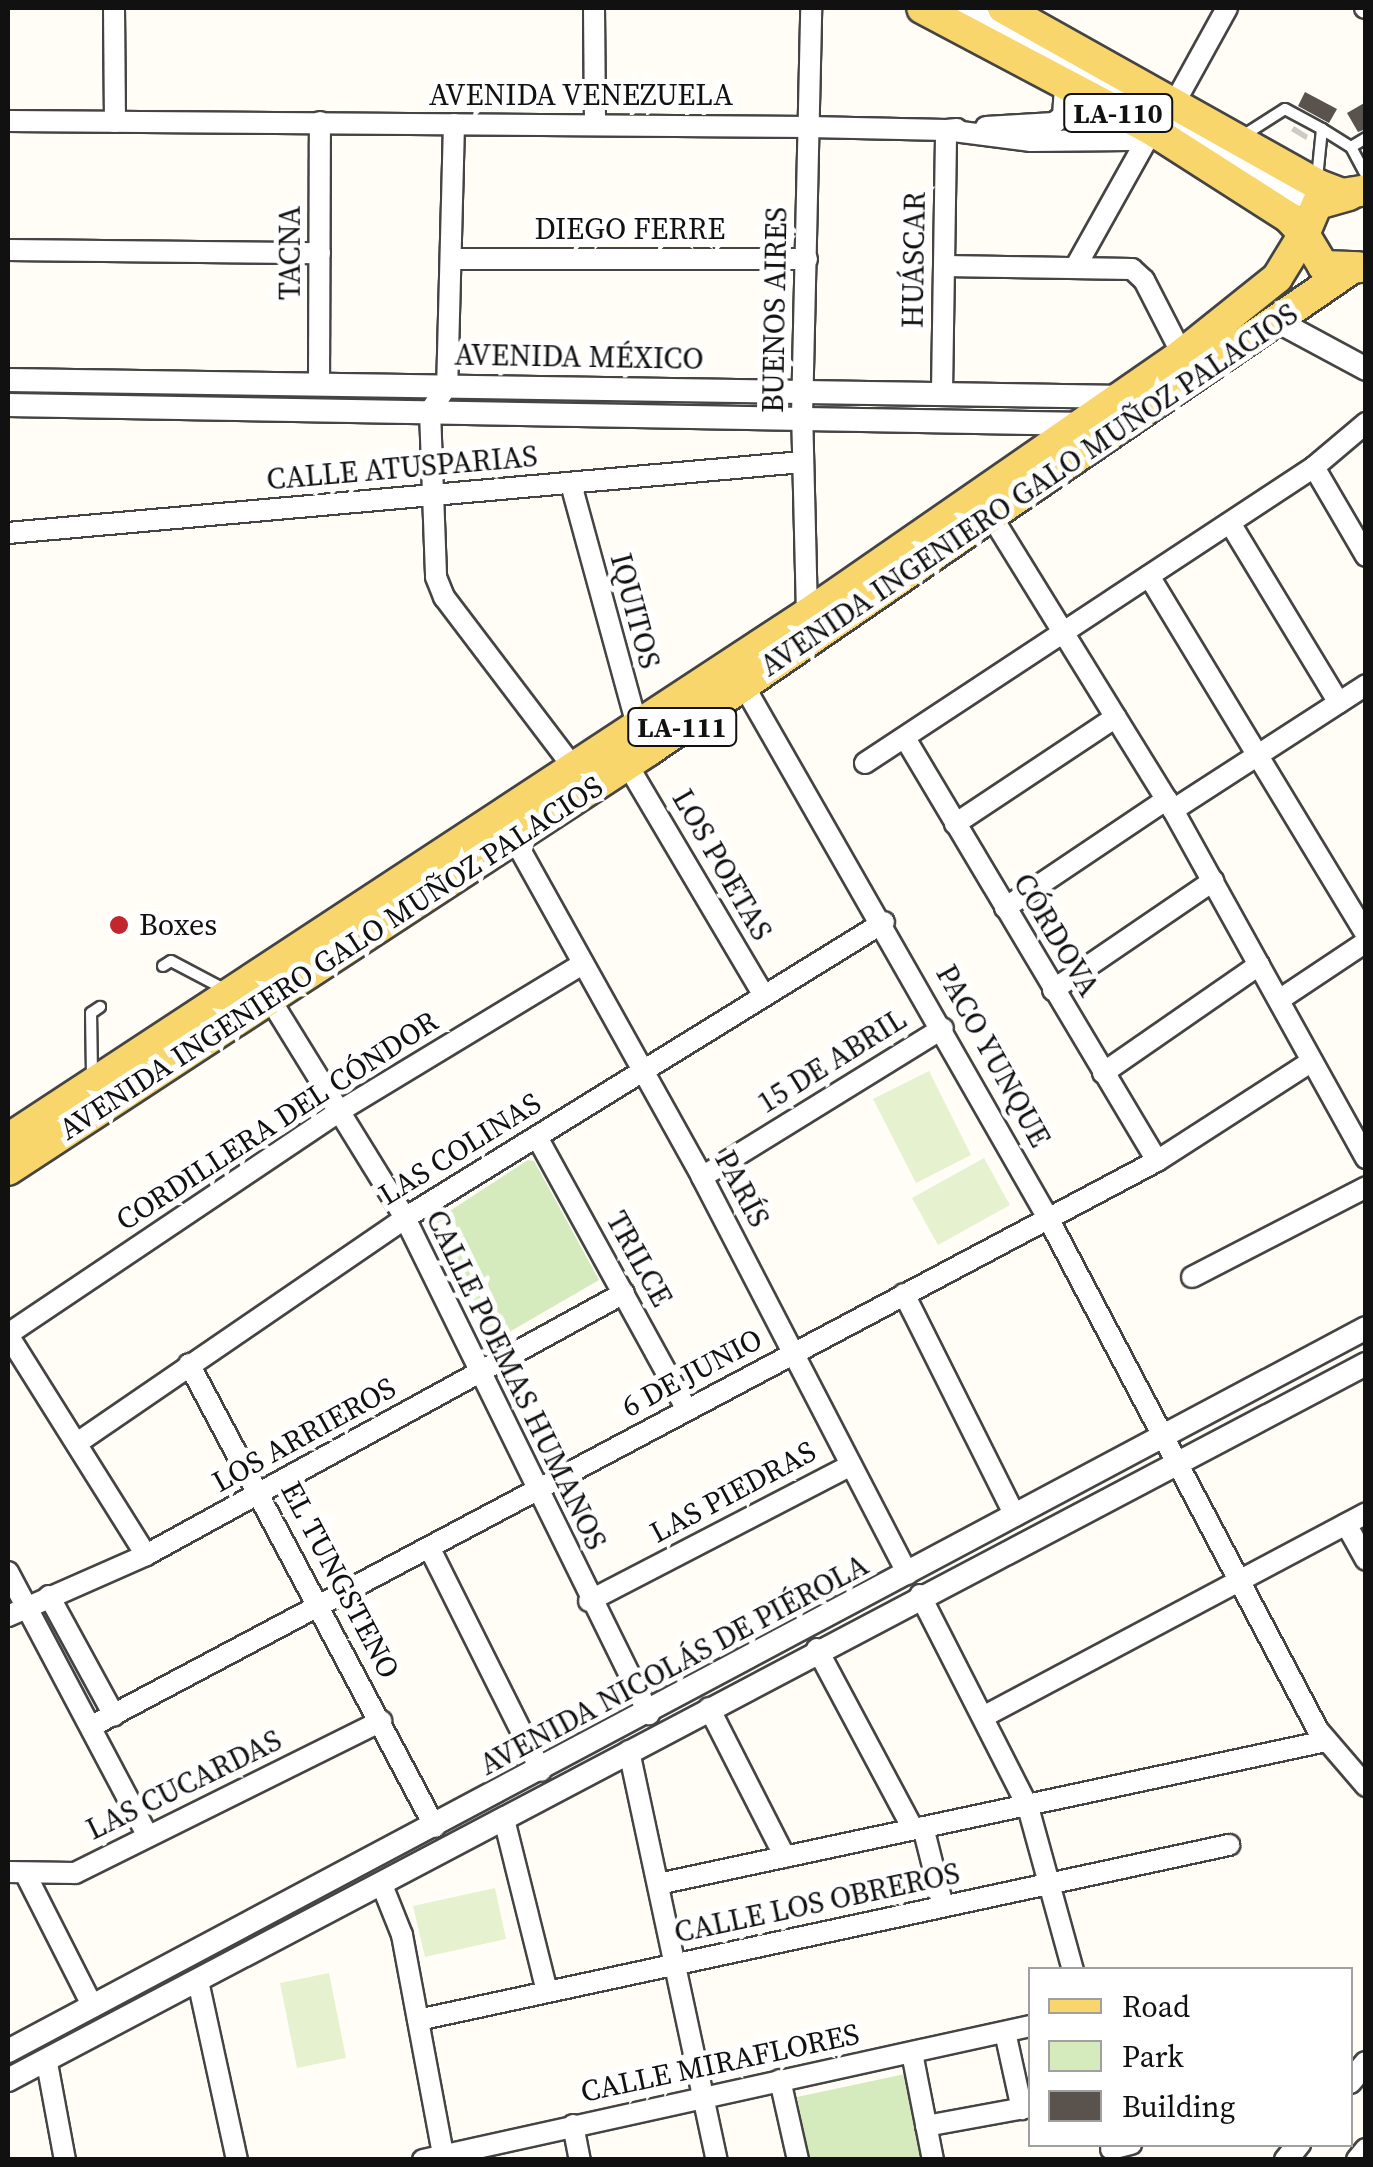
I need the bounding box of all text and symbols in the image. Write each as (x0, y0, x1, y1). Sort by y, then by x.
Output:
street label: AVENIDA VENEZUELA (428, 77, 734, 113)
road number: LA-110 (1063, 90, 1173, 136)
street label: HUÁSCAR (895, 191, 933, 329)
street label: TACNA (272, 206, 308, 300)
street label: BUENOS AIRES (755, 207, 795, 413)
street label: DIEGO FERRE (535, 211, 725, 247)
street label: AVENIDA INGENIERO GALO MUÑOZ PALACIOS (753, 296, 1305, 684)
street label: AVENIDA MÉXICO (454, 337, 704, 377)
street label: CALLE ATUSPARIAS (265, 438, 539, 498)
street label: IQUITOS (602, 549, 668, 673)
road number: LA-111 (627, 704, 737, 750)
street label: AVENIDA INGENIERO GALO MUÑOZ PALACIOS (52, 768, 610, 1148)
street label: LOS POETAS (664, 783, 780, 947)
street label: CÓRDOVA (1005, 867, 1107, 1003)
place label: Boxes (139, 907, 217, 943)
marker: Boxes (108, 914, 130, 936)
street label: PACO YUNQUE (928, 958, 1058, 1154)
street label: 15 DE ABRIL (751, 1001, 913, 1121)
street label: CORDILLERA DEL CÓNDOR (109, 1003, 445, 1239)
street label: LAS COLINAS (372, 1085, 548, 1213)
street label: PARÍS (707, 1145, 777, 1233)
street label: CALLE POEMAS HUMANOS (418, 1204, 614, 1556)
street label: TRILCE (598, 1205, 680, 1313)
street label: 6 DE JUNIO (616, 1321, 768, 1425)
street label: LOS ARRIEROS (206, 1370, 402, 1500)
street label: LAS PIEDRAS (644, 1433, 822, 1551)
street label: EL TUNGSTENO (273, 1475, 407, 1685)
street label: AVENIDA NICOLÁS DE PIÉROLA (474, 1547, 874, 1783)
street label: LAS CUCARDAS (81, 1722, 287, 1848)
street label: CALLE LOS OBREROS (671, 1855, 963, 1951)
legend (1028, 1967, 1353, 2147)
text: Road (1122, 1986, 1190, 2027)
street label: CALLE MIRAFLORES (578, 2016, 862, 2110)
text: Park (1122, 2036, 1184, 2077)
text: Building (1122, 2086, 1235, 2127)

